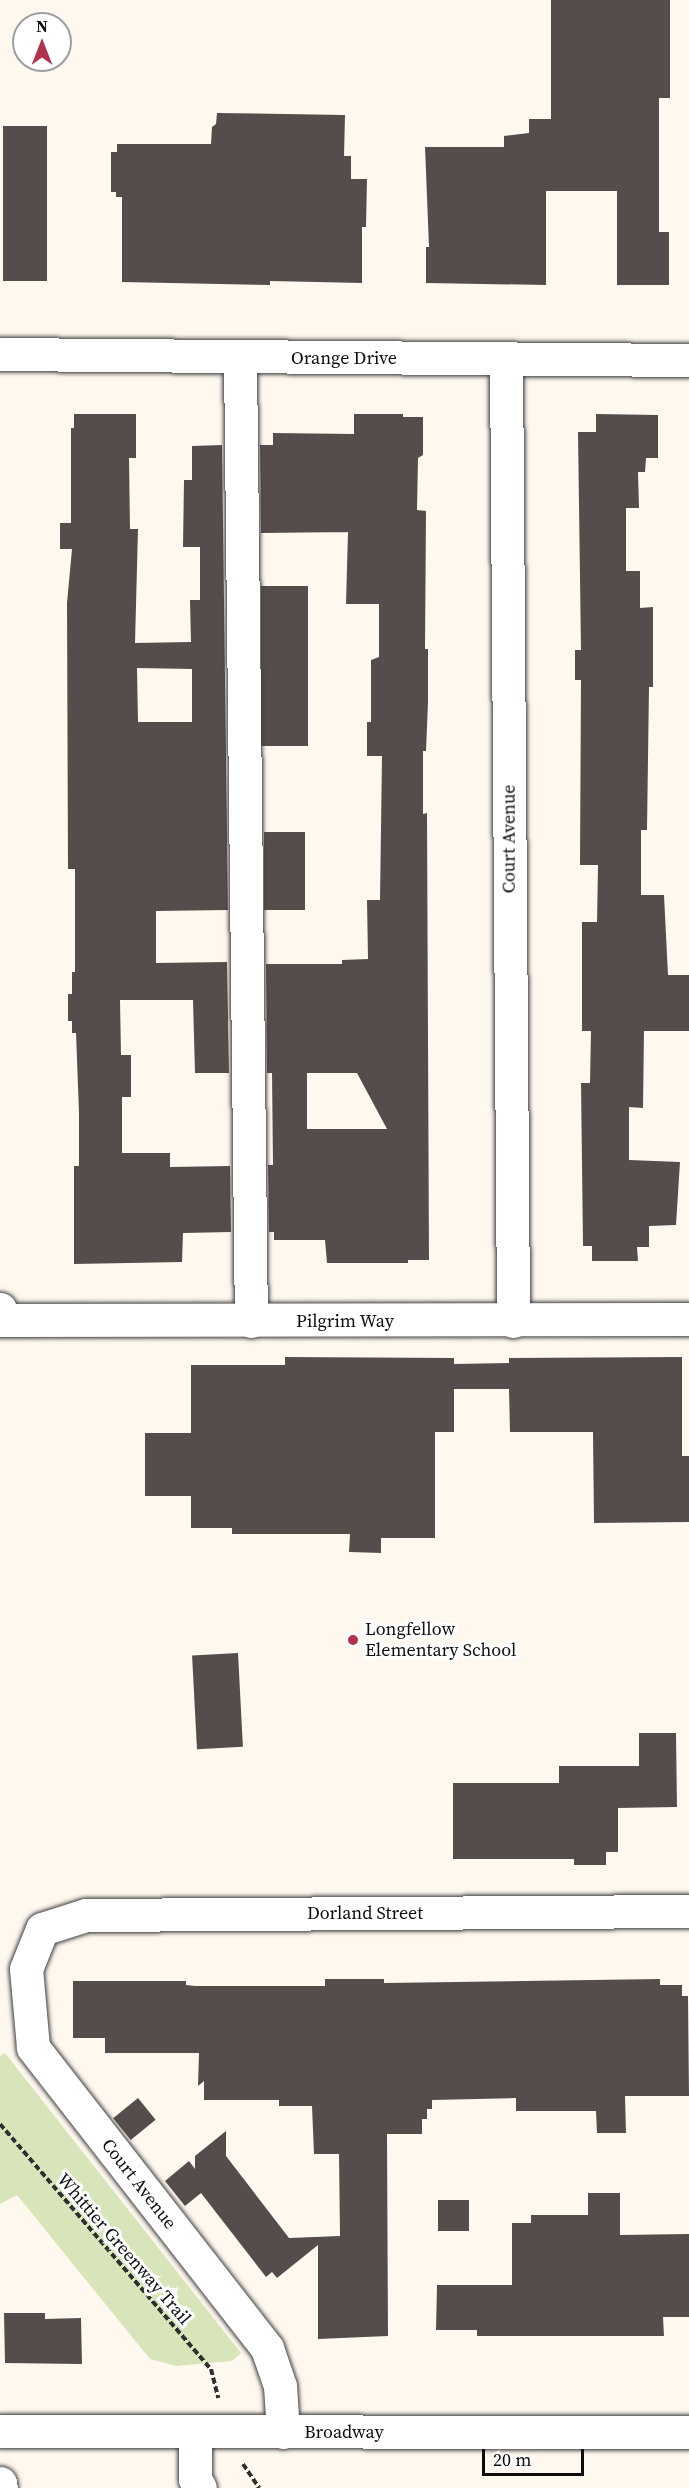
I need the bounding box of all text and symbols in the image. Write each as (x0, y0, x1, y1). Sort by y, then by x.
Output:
north arrow (12, 12, 72, 72)
text: N (36, 15, 48, 37)
street label: Orange Drive (291, 347, 397, 369)
street label: Court Avenue (498, 785, 520, 893)
street label: Pilgrim Way (296, 1310, 394, 1332)
place label: Longfellow Elementary School (365, 1619, 516, 1662)
marker: Longfellow Elementary School (346, 1633, 360, 1647)
street label: Dorland Street (307, 1902, 423, 1924)
street label: Court Avenue (97, 2135, 181, 2233)
street label: Whittier Greenway Trail (52, 2169, 196, 2329)
street label: Broadway (304, 2421, 384, 2443)
scale bar (485, 2437, 587, 2475)
text: 20 m (493, 2447, 531, 2472)

